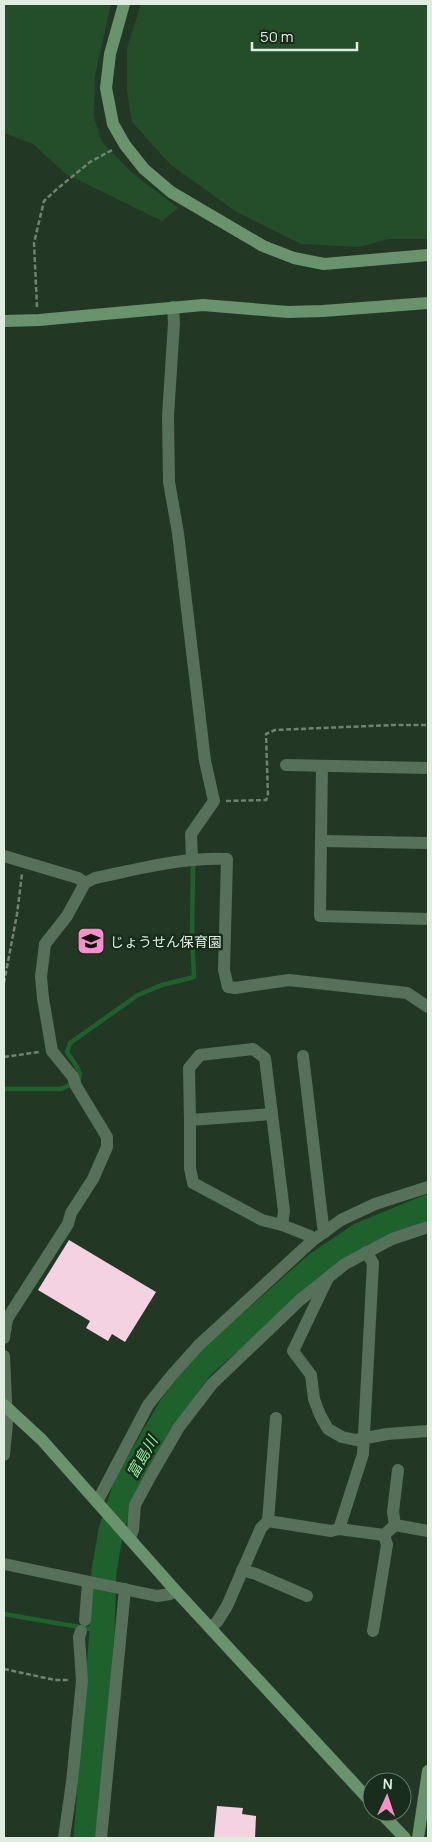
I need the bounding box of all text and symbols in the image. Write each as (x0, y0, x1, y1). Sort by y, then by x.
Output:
scale bar (252, 20, 357, 52)
text: 50 m (260, 26, 294, 47)
school or university icon: じょうせん保育園 (76, 926, 106, 956)
place label: じょうせん保育園 (110, 932, 222, 951)
water label: 富島川 (122, 1431, 163, 1482)
north arrow (362, 1772, 412, 1822)
text: N (382, 1774, 393, 1793)

